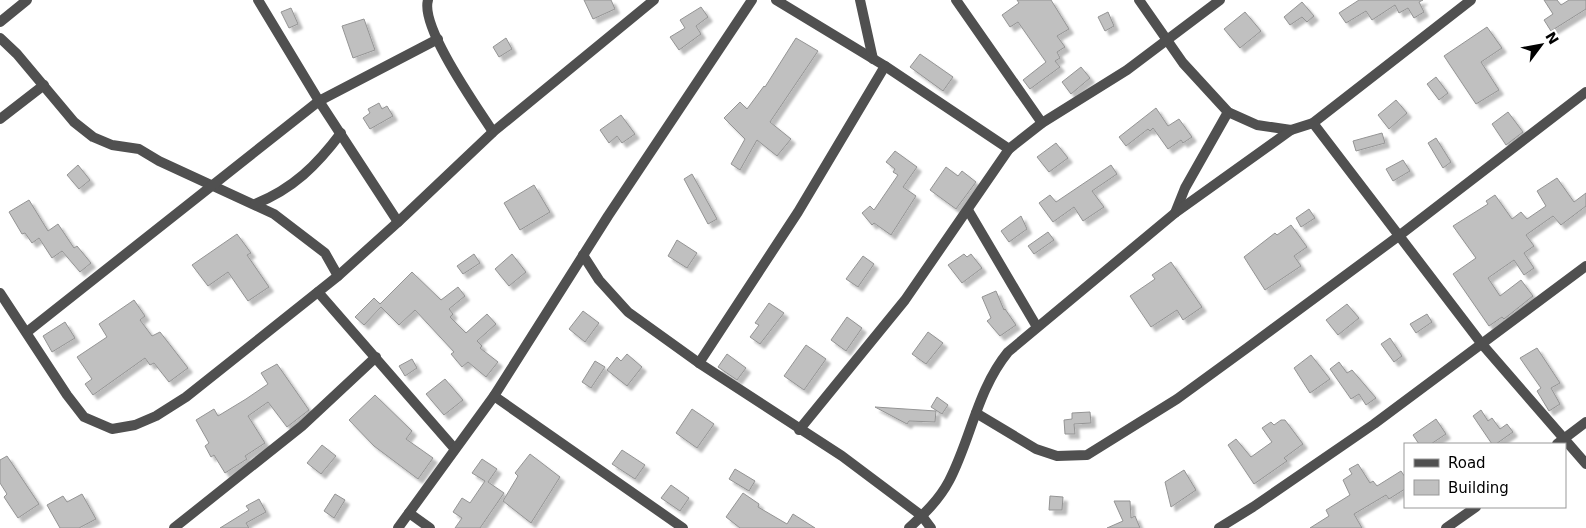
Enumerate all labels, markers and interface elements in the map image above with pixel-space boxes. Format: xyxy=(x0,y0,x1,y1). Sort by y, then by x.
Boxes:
north arrow xyxy=(1516,20,1566,70)
text: N xyxy=(1542,29,1562,47)
legend xyxy=(1404,443,1566,508)
text: Road xyxy=(1448,454,1486,472)
text: Building xyxy=(1448,479,1509,497)

